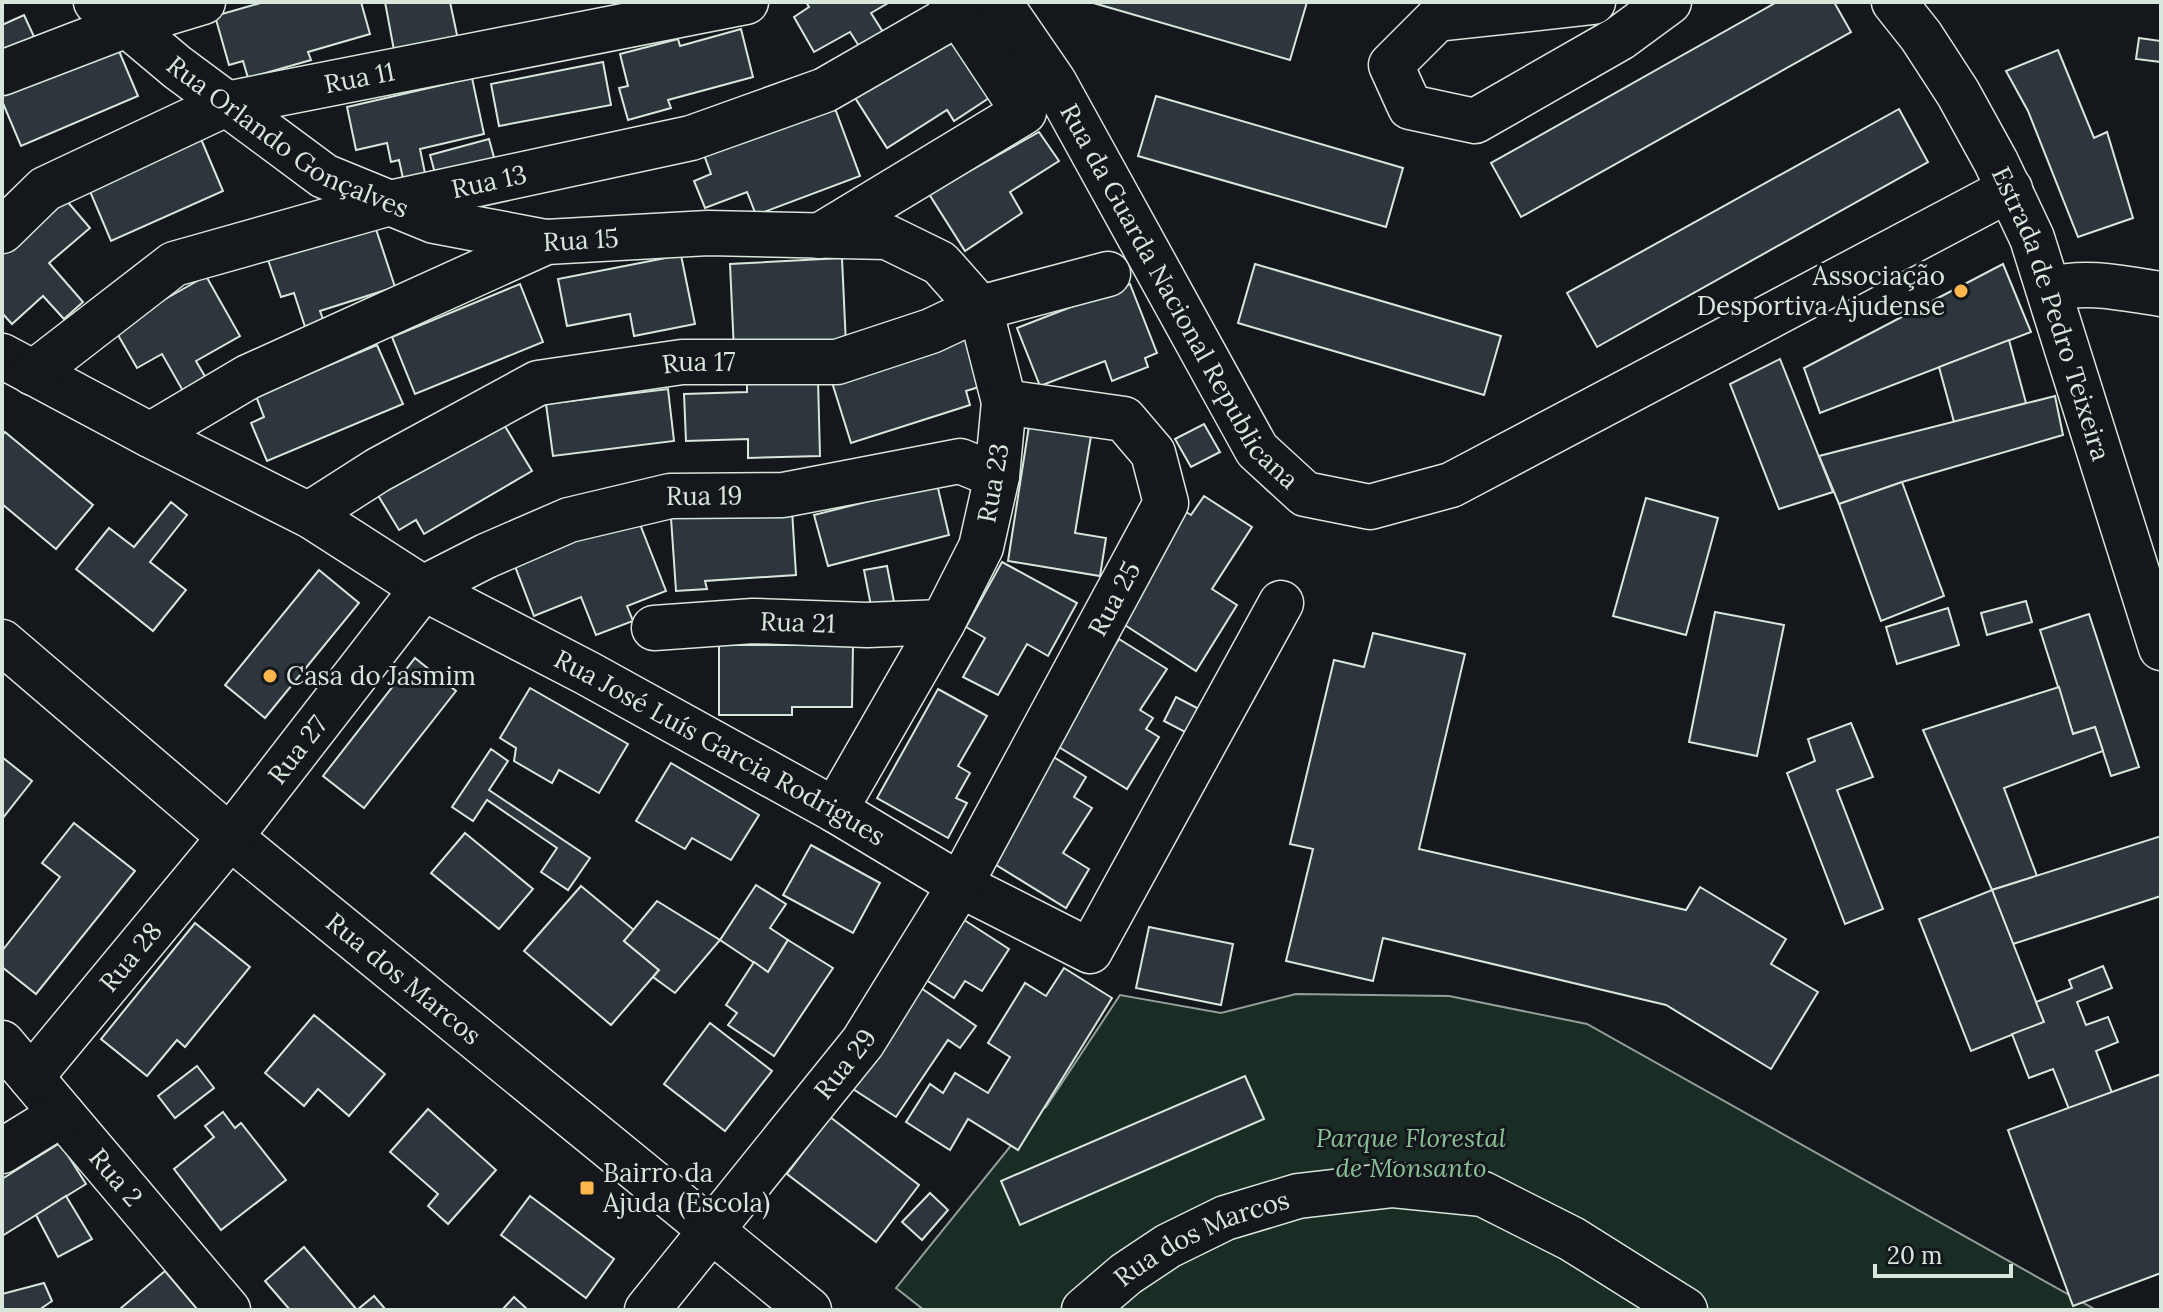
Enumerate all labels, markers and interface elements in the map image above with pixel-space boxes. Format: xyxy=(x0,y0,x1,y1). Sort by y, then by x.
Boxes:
street label: Rua Orlando Gonçalves xyxy=(160,48,414,225)
street label: Rua 11 xyxy=(321,54,397,100)
street label: Rua da Guarda Nacional Republicana xyxy=(1053,98,1306,496)
street label: Rua 13 xyxy=(448,157,530,205)
street label: Estrada de Pedro Teixeira xyxy=(1985,161,2118,465)
street label: Rua 15 xyxy=(542,221,620,258)
place label: Associação Desportiva Ajudense xyxy=(1697,259,1945,322)
marker: Associação Desportiva Ajudense xyxy=(1952,282,1970,300)
street label: Rua 17 xyxy=(660,345,736,381)
street label: Rua 23 xyxy=(969,441,1016,525)
street label: Rua 19 xyxy=(666,478,743,512)
street label: Rua 25 xyxy=(1080,555,1148,642)
street label: Rua 21 xyxy=(759,604,836,640)
street label: Rua José Luís Garcia Rodrigues xyxy=(549,642,892,852)
place label: Casa do Jasmim xyxy=(286,659,476,692)
marker: Casa do Jasmim xyxy=(261,667,279,685)
street label: Rua 27 xyxy=(260,709,334,791)
street label: Rua dos Marcos xyxy=(319,905,488,1052)
street label: Rua 28 xyxy=(92,915,169,998)
street label: Rua 29 xyxy=(807,1023,883,1106)
park label: Parque Florestal de Monsanto xyxy=(1316,1121,1507,1184)
street label: Rua 2 xyxy=(82,1141,150,1213)
place label: Bairro da Ajuda (Escola) xyxy=(602,1156,770,1220)
marker: Bairro da Ajuda (Escola) xyxy=(578,1179,596,1197)
street label: Rua dos Marcos xyxy=(1107,1183,1293,1293)
scale bar xyxy=(1875,1228,2011,1278)
text: 20 m xyxy=(1887,1240,1943,1271)

